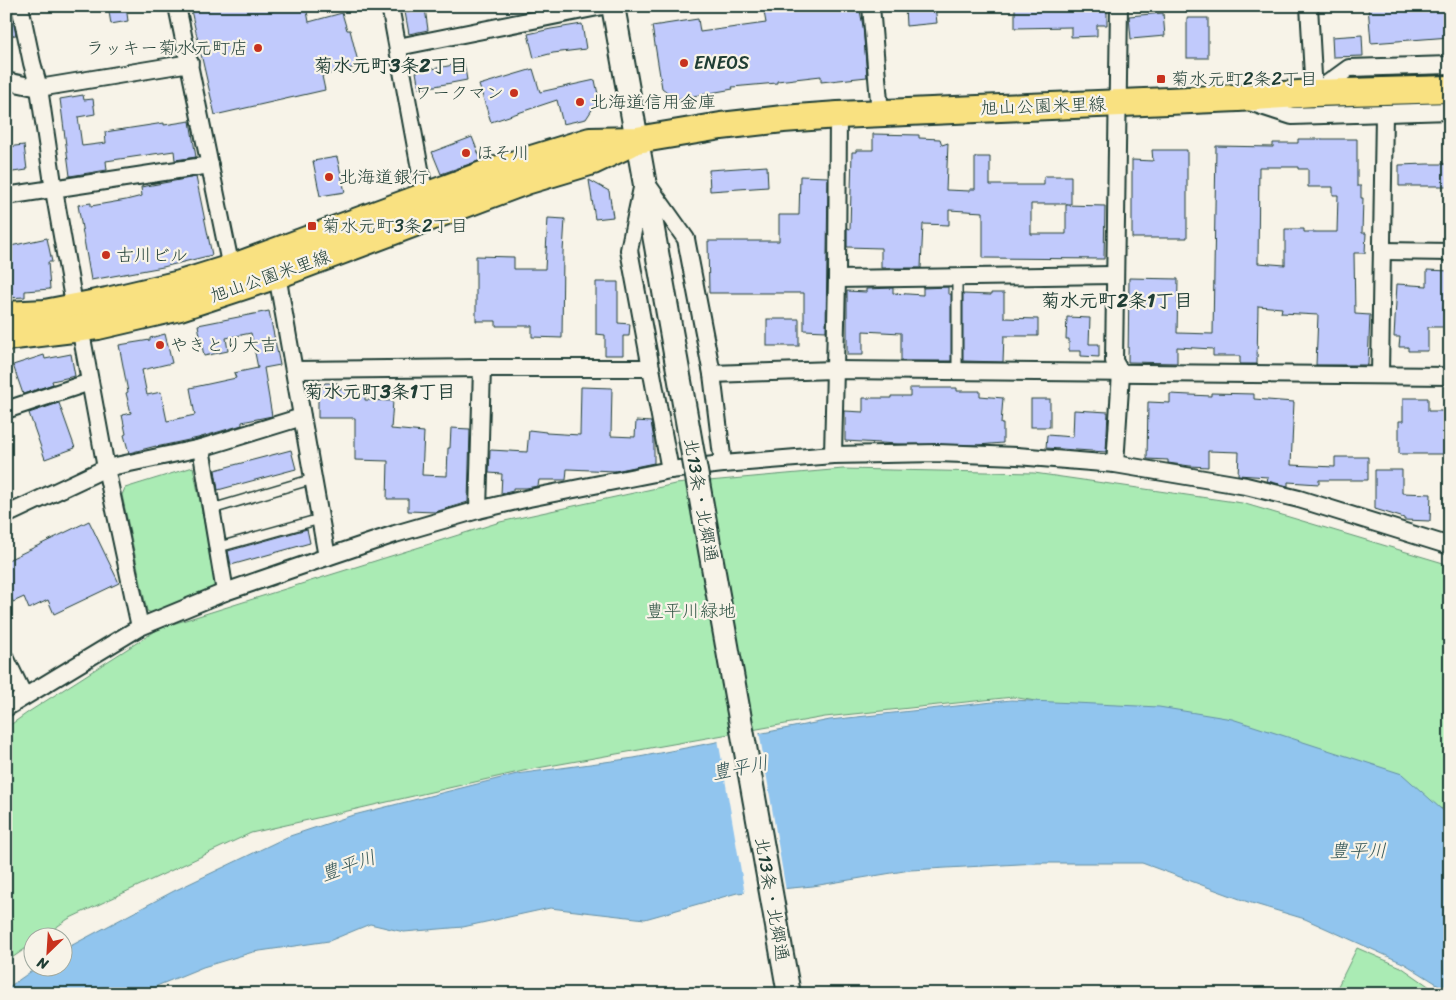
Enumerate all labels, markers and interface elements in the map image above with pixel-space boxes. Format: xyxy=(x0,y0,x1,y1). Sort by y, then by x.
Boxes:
place label: ラッキー菊水元町店 xyxy=(86,32,248,64)
marker: ラッキー菊水元町店 xyxy=(252,42,264,54)
place label: ENEOS xyxy=(694,47,749,79)
district label: 菊水元町3条2丁目 xyxy=(314,49,468,82)
marker: ENEOS xyxy=(678,57,690,69)
place label: 菊水元町2条2丁目 xyxy=(1171,63,1318,95)
marker: 菊水元町2条2丁目 xyxy=(1155,73,1167,85)
place label: ワークマン xyxy=(414,77,504,109)
place label: 北海道信用金庫 xyxy=(590,86,716,118)
marker: ワークマン xyxy=(508,87,520,99)
street label: 旭山公園米里線 xyxy=(979,88,1107,124)
marker: 北海道信用金庫 xyxy=(574,96,586,108)
place label: ほそ川 xyxy=(476,137,530,169)
marker: ほそ川 xyxy=(460,147,472,159)
place label: 北海道銀行 xyxy=(339,161,429,193)
marker: 北海道銀行 xyxy=(323,171,335,183)
place label: 菊水元町3条2丁目 xyxy=(322,210,468,242)
marker: 菊水元町3条2丁目 xyxy=(306,220,318,232)
place label: 古川ビル xyxy=(116,239,188,271)
street label: 旭山公園米里線 xyxy=(205,240,335,312)
marker: 古川ビル xyxy=(100,249,112,261)
district label: 菊水元町2条1丁目 xyxy=(1041,284,1193,317)
place label: やきとり大吉 xyxy=(170,329,278,361)
marker: やきとり大吉 xyxy=(154,339,166,351)
district label: 菊水元町3条1丁目 xyxy=(304,375,456,408)
street label: 北13条・北郷通 xyxy=(674,435,728,565)
park label: 豊平川緑地 xyxy=(646,595,736,627)
water label: 豊平川 xyxy=(709,746,771,789)
street label: 北13条・北郷通 xyxy=(745,834,799,964)
water label: 豊平川 xyxy=(1329,834,1387,867)
water label: 豊平川 xyxy=(316,841,380,890)
north arrow xyxy=(22,928,72,978)
text: N xyxy=(33,950,53,977)

